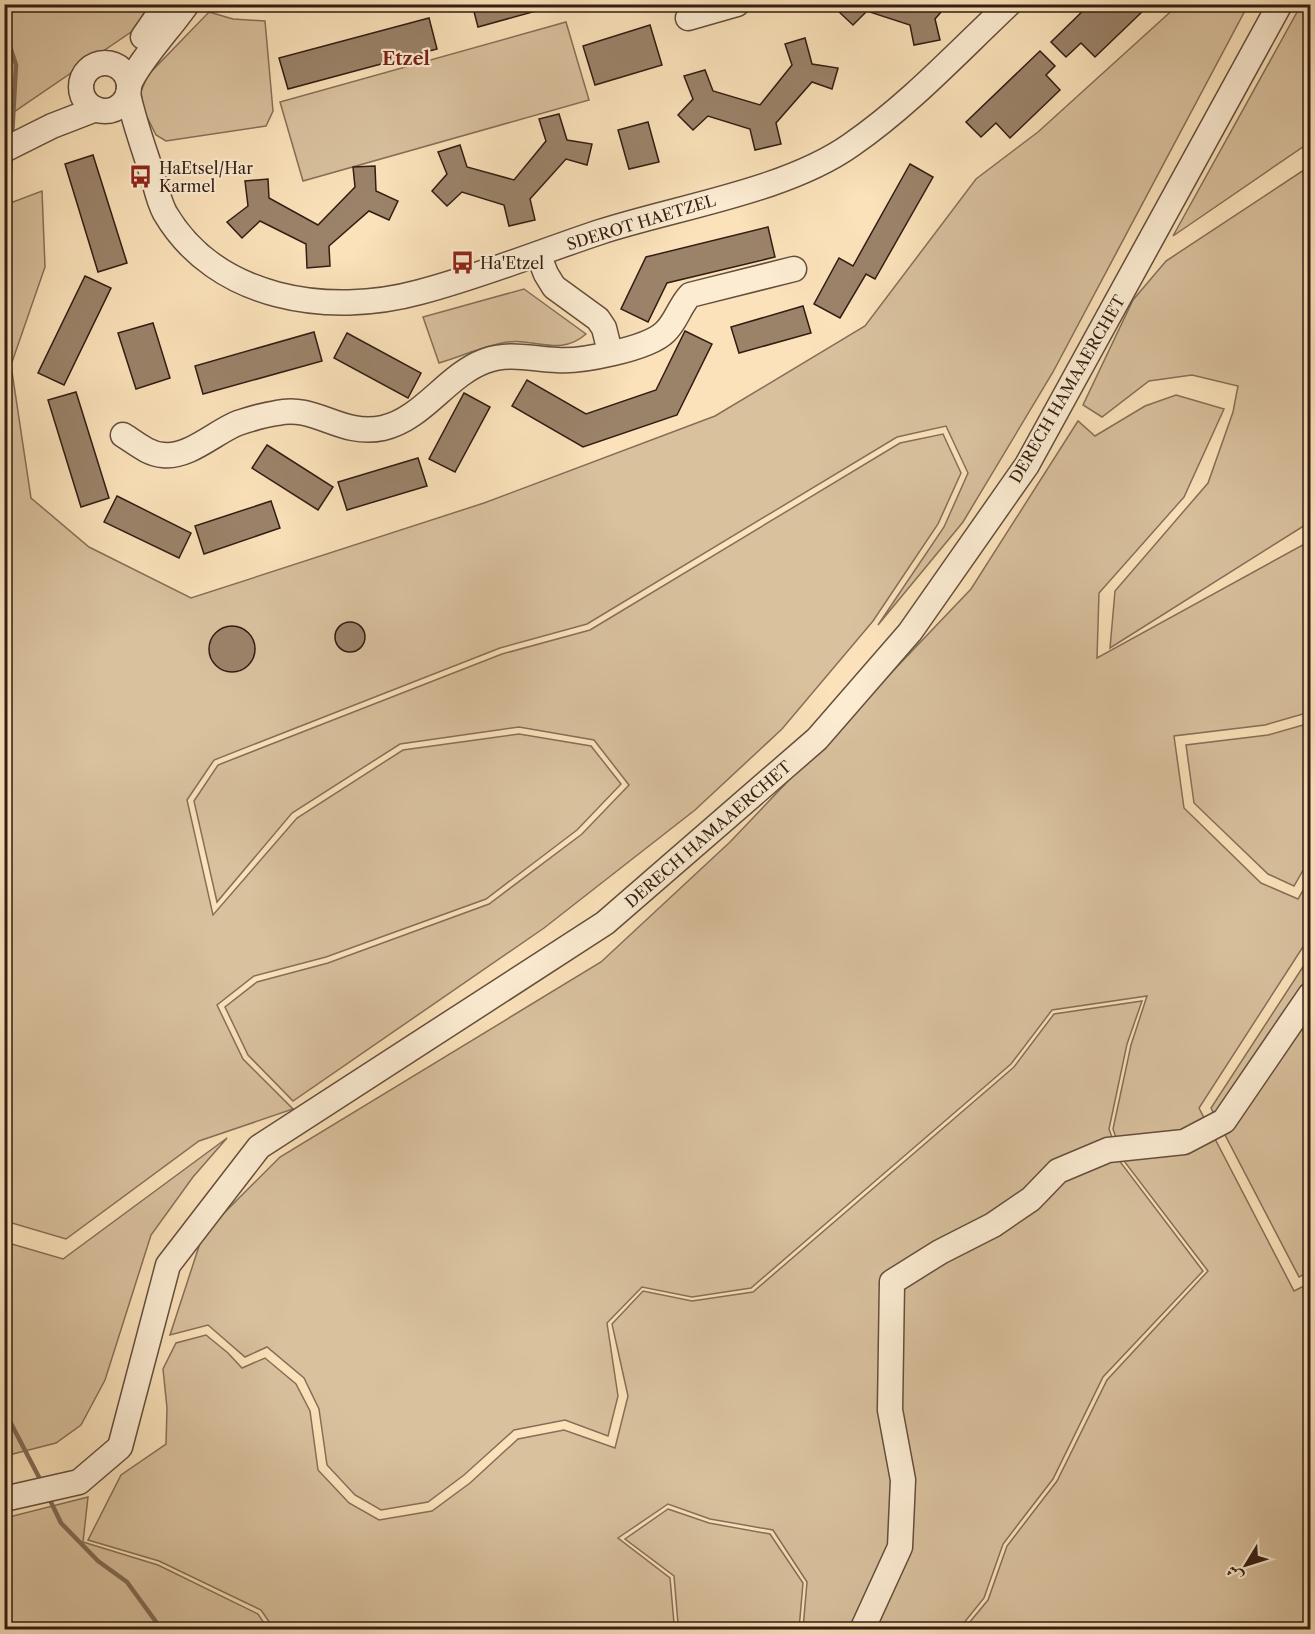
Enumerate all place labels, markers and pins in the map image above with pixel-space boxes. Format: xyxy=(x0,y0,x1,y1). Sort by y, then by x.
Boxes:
place label: HaEtsel/Har Karmel xyxy=(159,158,253,196)
bus stop icon: HaEtsel/Har Karmel xyxy=(128,164,154,190)
bus stop icon: Ha'Etzel xyxy=(449,250,475,276)
place label: Ha'Etzel xyxy=(480,253,544,273)

